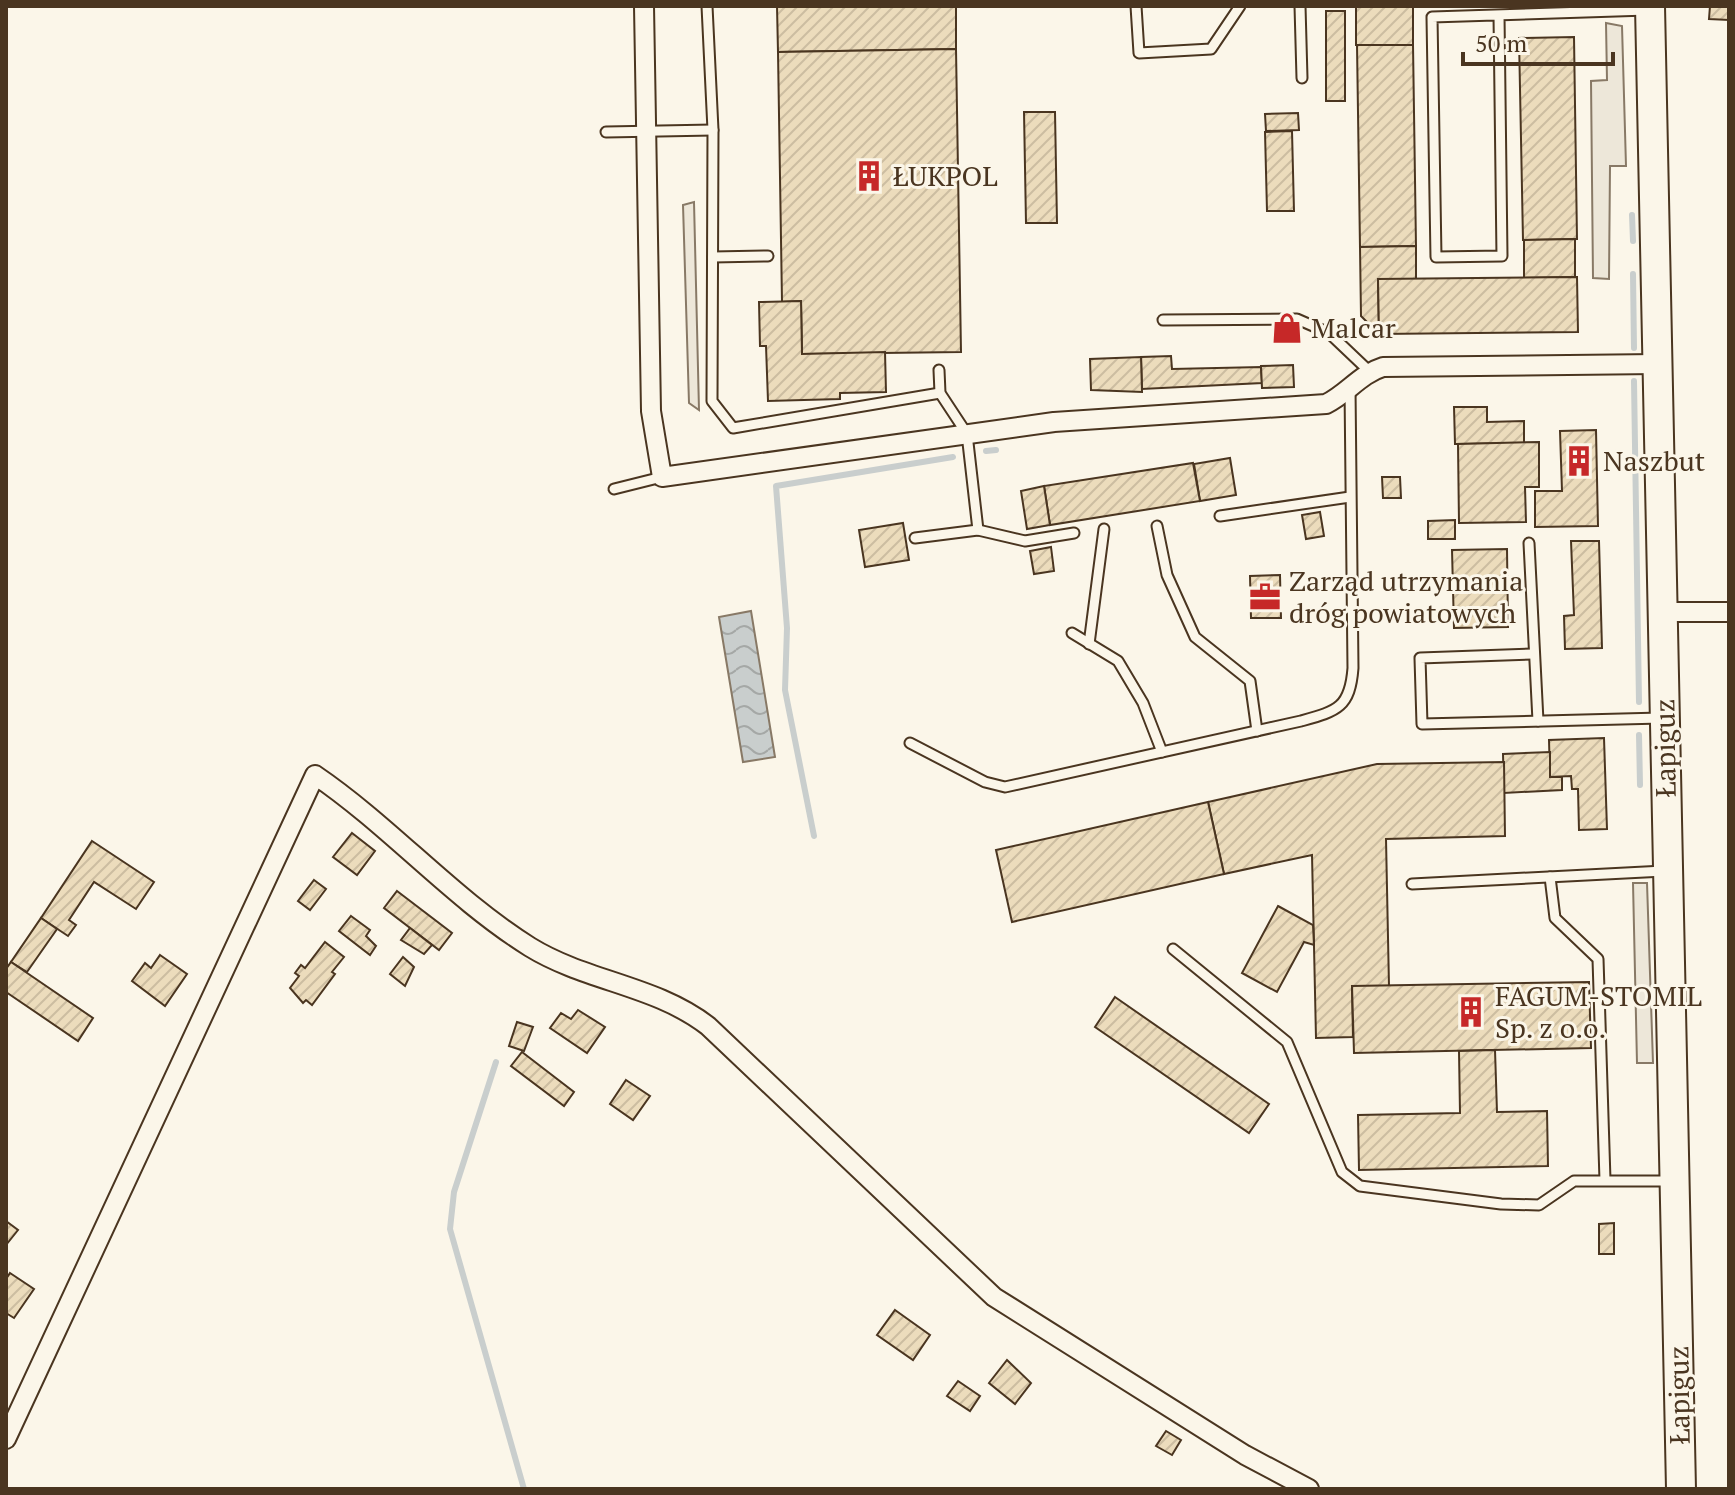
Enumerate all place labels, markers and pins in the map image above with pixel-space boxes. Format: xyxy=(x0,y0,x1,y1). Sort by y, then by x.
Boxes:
place label: ŁUKPOL xyxy=(893,157,998,194)
building icon: ŁUKPOL xyxy=(852,159,886,193)
place label: Malcar xyxy=(1311,309,1396,346)
shop icon: Malcar xyxy=(1270,311,1304,345)
place label: Naszbut xyxy=(1603,442,1706,479)
building icon: Naszbut xyxy=(1562,444,1596,478)
place label: Zarząd utrzymania dróg powiatowych xyxy=(1289,562,1523,631)
office icon: Zarząd utrzymania dróg powiatowych xyxy=(1248,580,1282,614)
place label: FAGUM-STOMIL Sp. z o.o. xyxy=(1495,977,1702,1046)
building icon: FAGUM-STOMIL Sp. z o.o. xyxy=(1454,995,1488,1029)

